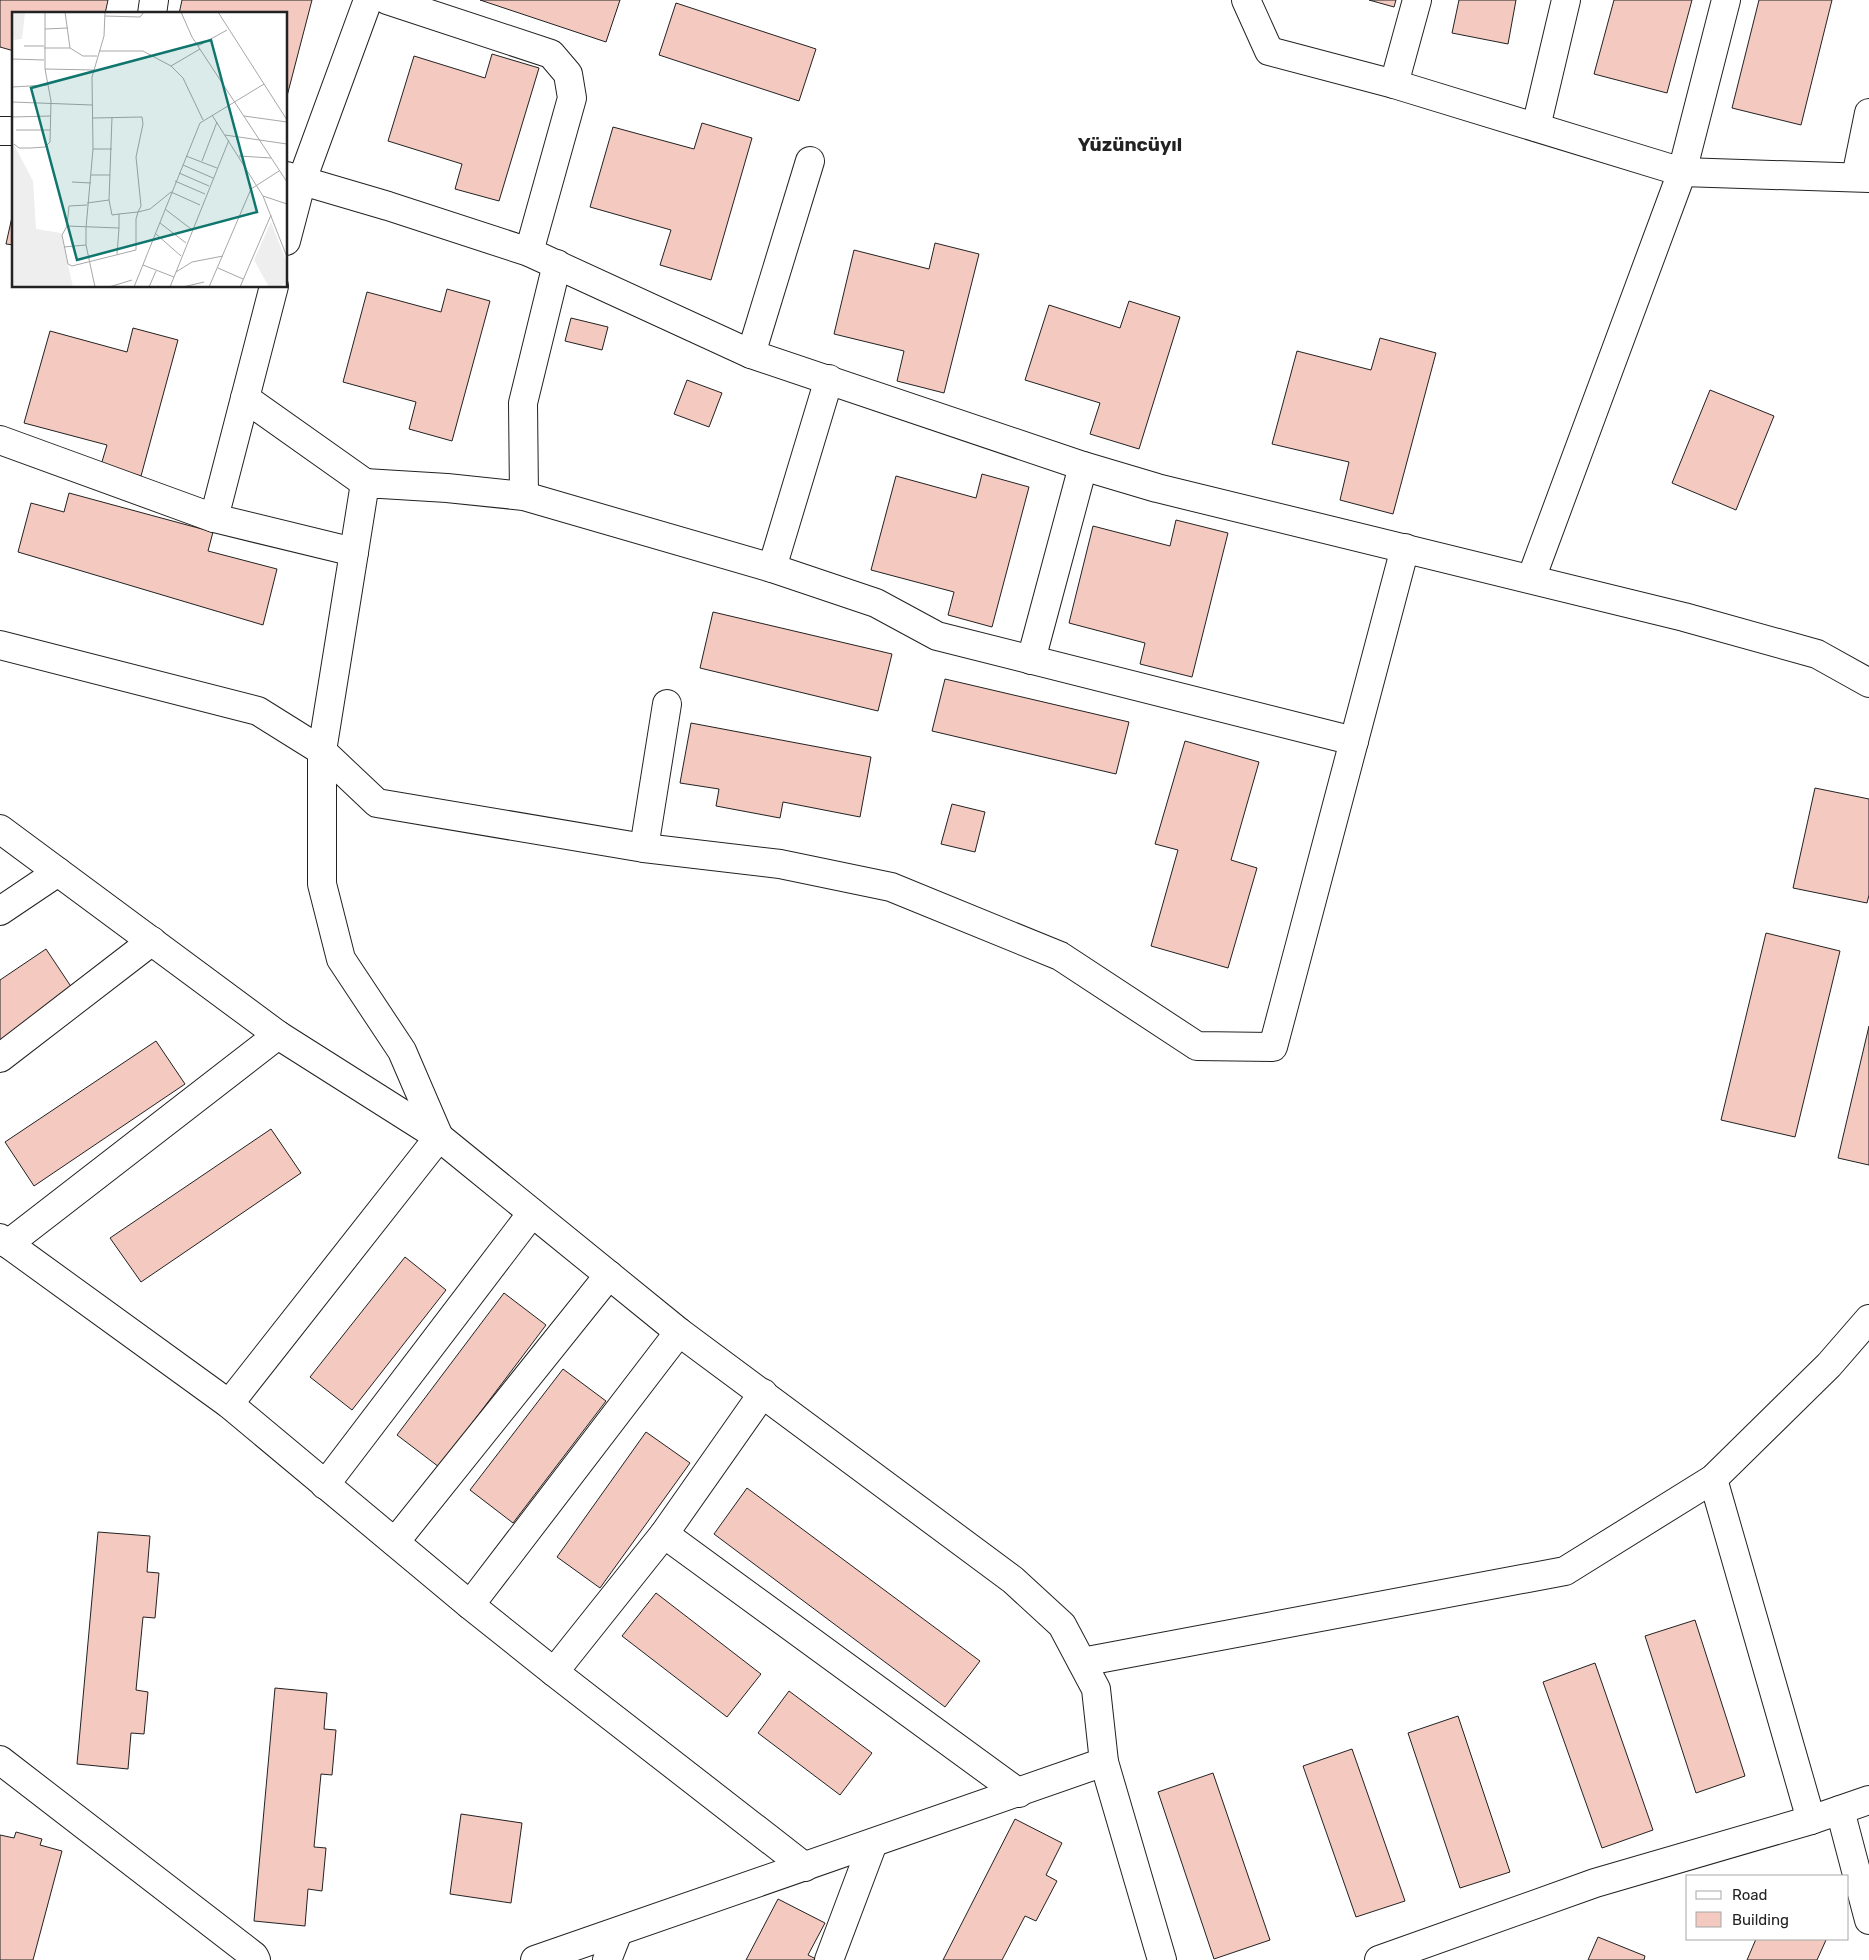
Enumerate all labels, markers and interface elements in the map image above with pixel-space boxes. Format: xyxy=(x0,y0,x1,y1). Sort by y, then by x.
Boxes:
inset map xyxy=(12,12,288,288)
district label: Yüzüncüyıl xyxy=(1078,133,1182,156)
legend xyxy=(1686,1875,1849,1940)
text: Road xyxy=(1732,1886,1768,1904)
text: Building xyxy=(1732,1911,1789,1929)

